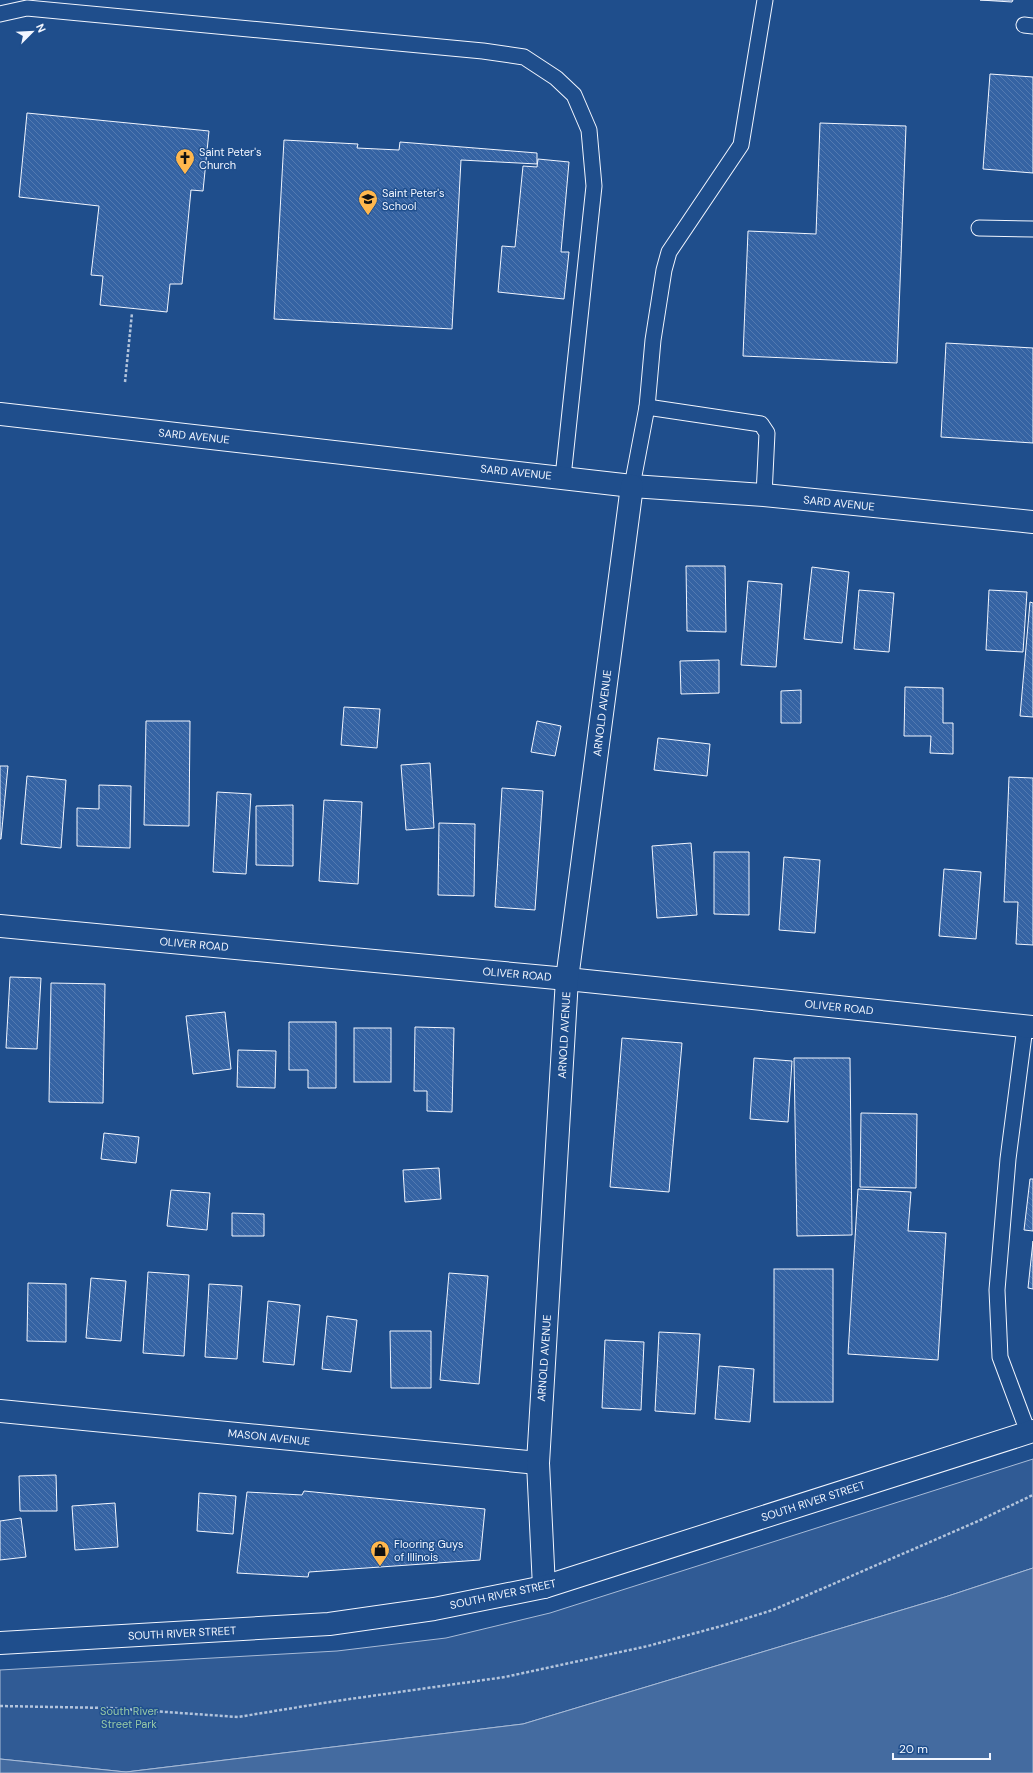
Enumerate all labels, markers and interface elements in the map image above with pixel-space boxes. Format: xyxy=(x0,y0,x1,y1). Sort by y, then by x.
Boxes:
north arrow xyxy=(12,12,52,52)
text: N xyxy=(33,21,49,34)
place label: Saint Peter's Church xyxy=(199,145,261,172)
church icon: Saint Peter's Church xyxy=(174,147,196,175)
place label: Saint Peter's School xyxy=(382,186,444,213)
school or university icon: Saint Peter's School xyxy=(357,188,379,216)
street label: SARD AVENUE xyxy=(158,425,230,447)
street label: SARD AVENUE xyxy=(480,461,552,483)
street label: SARD AVENUE xyxy=(803,492,875,514)
street label: ARNOLD AVENUE xyxy=(590,669,614,757)
street label: OLIVER ROAD xyxy=(159,934,230,954)
street label: OLIVER ROAD xyxy=(482,964,553,984)
street label: ARNOLD AVENUE xyxy=(555,991,573,1079)
street label: OLIVER ROAD xyxy=(804,996,875,1018)
street label: ARNOLD AVENUE xyxy=(534,1314,554,1402)
street label: MASON AVENUE xyxy=(227,1426,311,1448)
street label: SOUTH RIVER STREET xyxy=(759,1478,867,1524)
place label: Flooring Guys of Illinois xyxy=(394,1537,463,1564)
shop icon: Flooring Guys of Illinois xyxy=(369,1539,391,1567)
street label: SOUTH RIVER STREET xyxy=(449,1576,557,1612)
street label: SOUTH RIVER STREET xyxy=(128,1623,236,1643)
park label: South River Street Park xyxy=(100,1704,158,1731)
scale bar xyxy=(893,1735,990,1761)
text: 20 m xyxy=(899,1741,928,1757)

